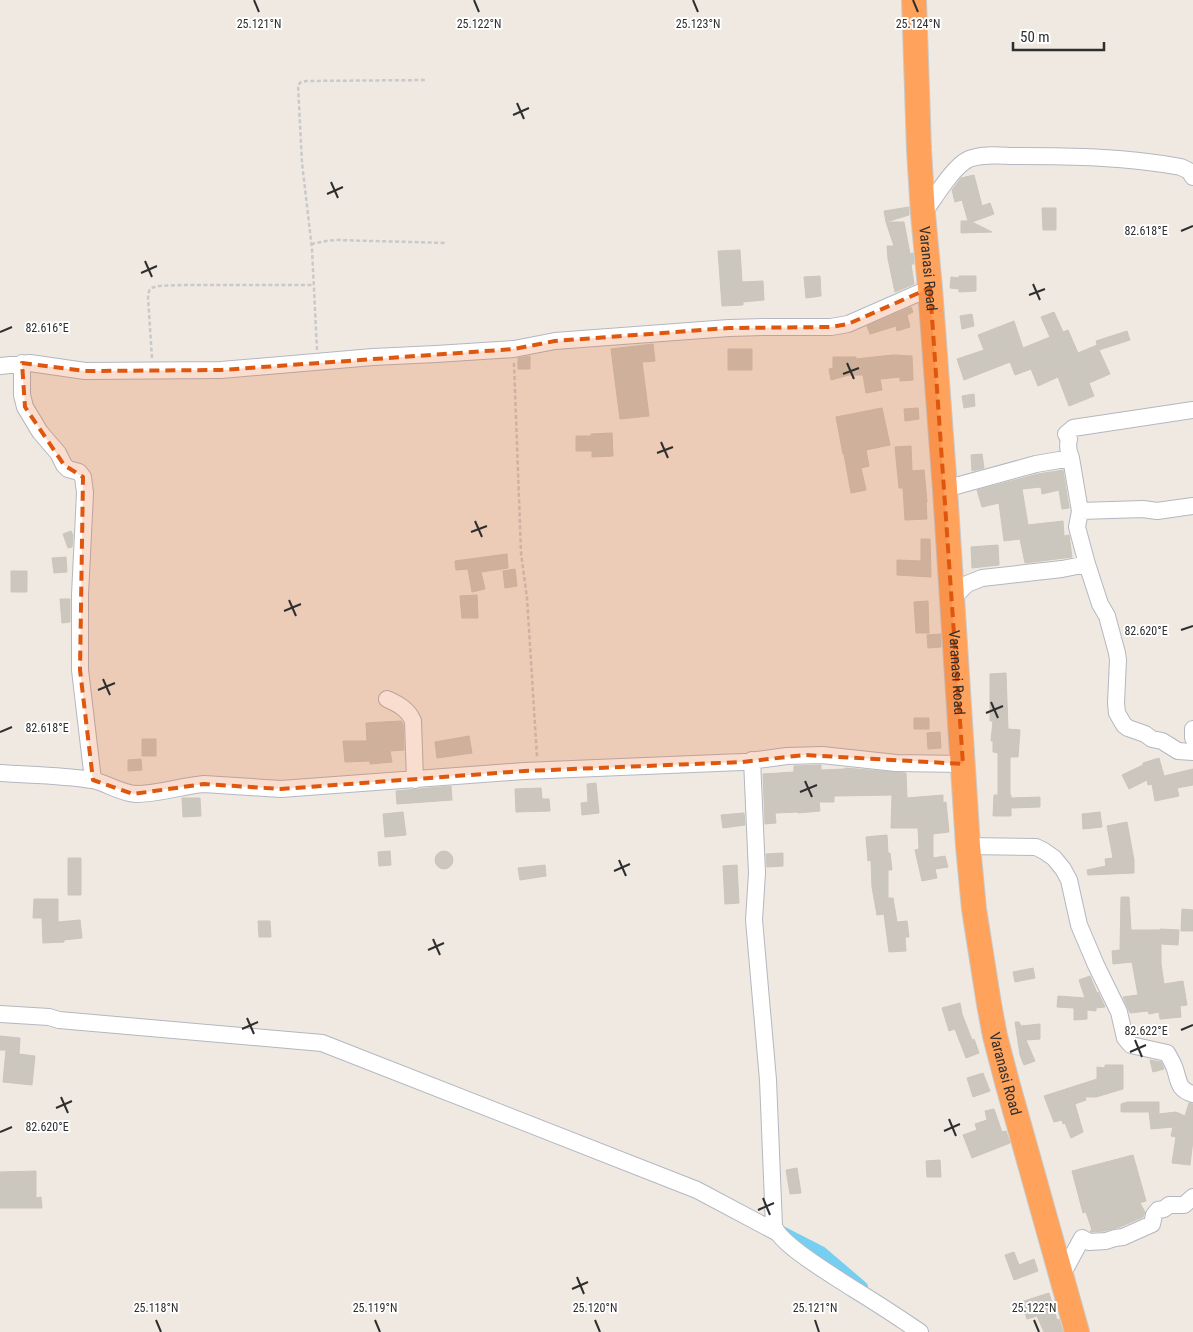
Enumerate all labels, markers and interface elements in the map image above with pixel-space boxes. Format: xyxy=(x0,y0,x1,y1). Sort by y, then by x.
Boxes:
text: 25.121°N xyxy=(237,17,281,31)
text: 25.122°N xyxy=(457,17,501,31)
text: 25.123°N xyxy=(676,17,720,31)
text: 25.124°N xyxy=(896,17,940,31)
scale bar xyxy=(1013,20,1104,52)
text: 50 m xyxy=(1020,28,1050,46)
text: 82.618°E xyxy=(1124,224,1168,238)
street label: Varanasi Road xyxy=(915,225,941,312)
text: 82.616°E xyxy=(25,321,69,335)
text: 82.620°E xyxy=(1124,624,1168,638)
street label: Varanasi Road xyxy=(945,629,969,716)
text: 82.618°E xyxy=(25,721,69,735)
text: 82.622°E xyxy=(1124,1024,1168,1038)
street label: Varanasi Road xyxy=(985,1030,1025,1117)
text: 82.620°E xyxy=(25,1120,69,1134)
text: 25.118°N xyxy=(134,1301,178,1315)
text: 25.119°N xyxy=(353,1301,397,1315)
text: 25.120°N xyxy=(573,1301,617,1315)
text: 25.121°N xyxy=(793,1301,837,1315)
text: 25.122°N xyxy=(1012,1301,1056,1315)

